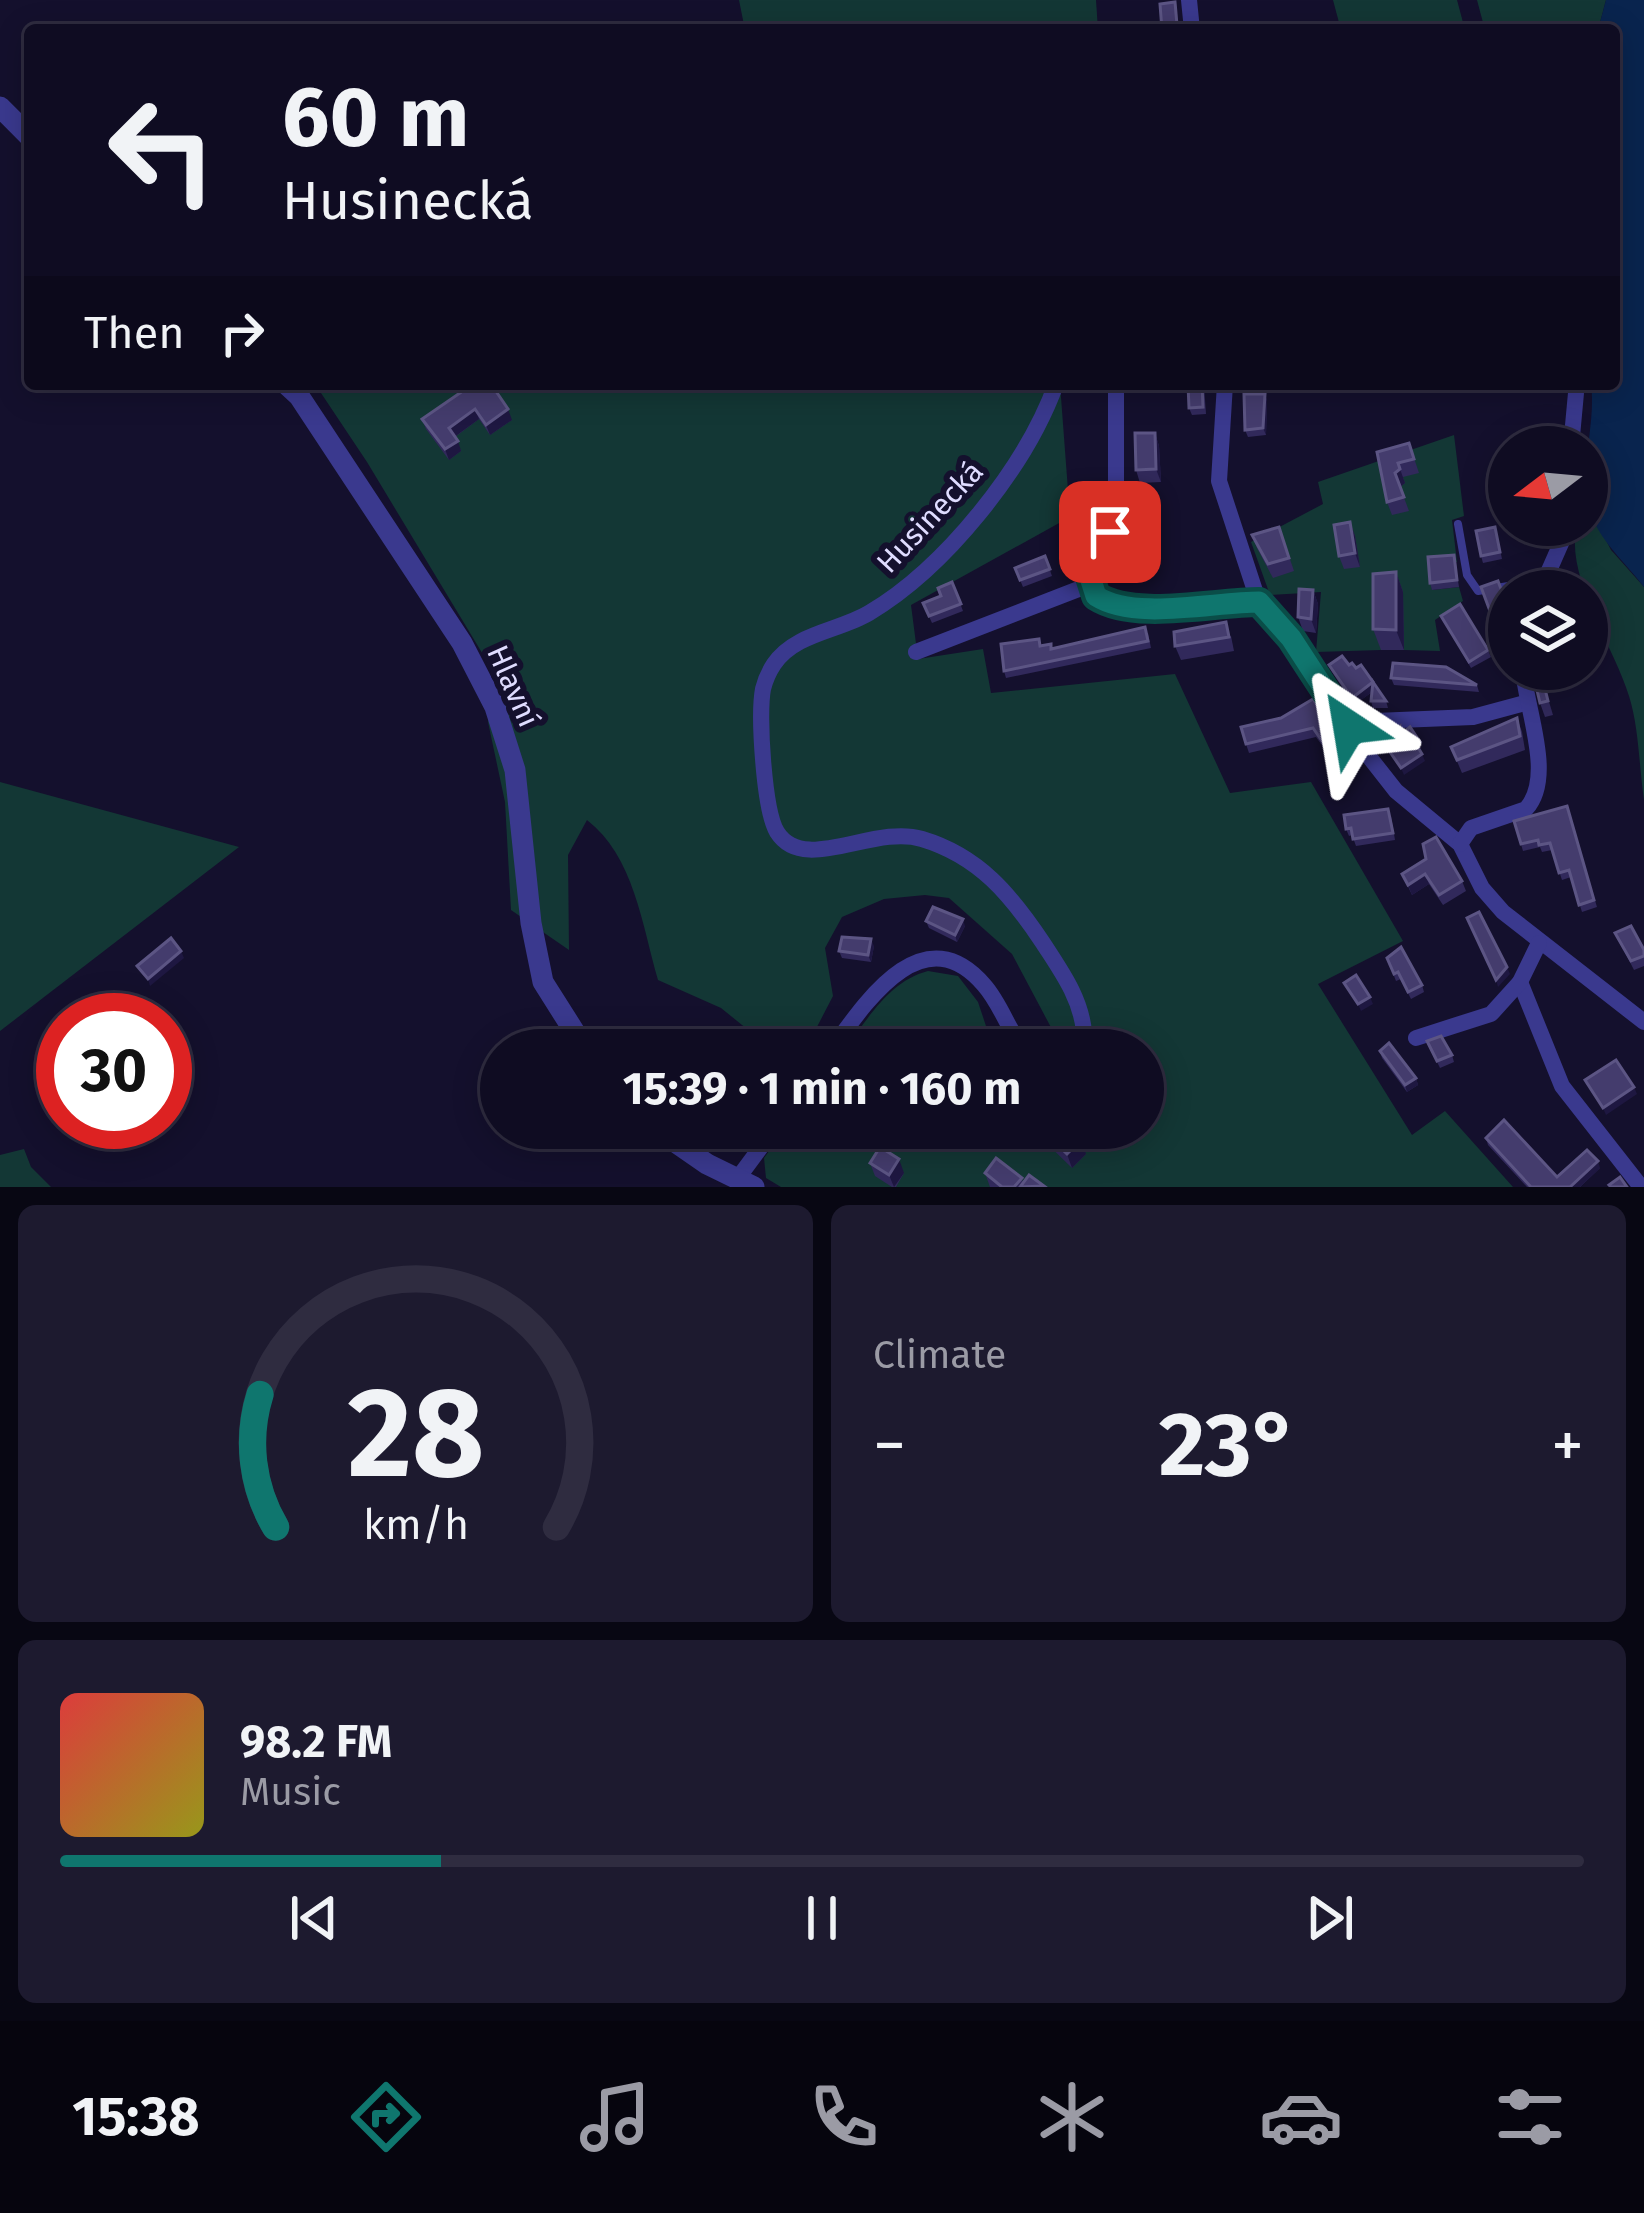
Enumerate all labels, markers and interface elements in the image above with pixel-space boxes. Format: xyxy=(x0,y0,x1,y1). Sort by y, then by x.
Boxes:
text: 60 m xyxy=(282,67,469,168)
icon: left xyxy=(84,72,240,228)
text: Husinecká xyxy=(282,169,534,233)
icon: right xyxy=(209,300,275,366)
text: Then xyxy=(84,306,185,360)
north arrow xyxy=(1488,426,1608,546)
map controls xyxy=(1488,426,1608,690)
street label: Husinecká xyxy=(869,454,991,580)
pin xyxy=(1059,481,1161,583)
icon: arrive xyxy=(1077,499,1143,565)
button: layers xyxy=(1488,570,1608,690)
street label: Hlavní xyxy=(479,640,547,732)
position arrow xyxy=(1286,664,1412,790)
speed limit sign: 30 xyxy=(36,993,192,1149)
text: 15:39 · 1 min · 160 m xyxy=(623,1062,1021,1116)
text: Climate xyxy=(873,1332,1006,1378)
text: 28 xyxy=(347,1359,484,1509)
text: 23° xyxy=(1159,1391,1298,1499)
text: − xyxy=(873,1406,906,1485)
text: + xyxy=(1551,1406,1584,1485)
text: km/h xyxy=(362,1498,469,1549)
text: 98.2 FM xyxy=(240,1715,392,1769)
text: Music xyxy=(240,1769,341,1815)
icon: previous xyxy=(281,1885,347,1951)
icon: pause xyxy=(789,1885,855,1951)
icon: next xyxy=(1297,1885,1363,1951)
icon: directions xyxy=(344,2075,428,2159)
icon: music xyxy=(573,2075,657,2159)
icon: phone xyxy=(802,2075,886,2159)
icon: climate xyxy=(1030,2075,1114,2159)
icon: car xyxy=(1259,2075,1343,2159)
icon: filters xyxy=(1488,2075,1572,2159)
text: 15:38 xyxy=(72,2085,200,2149)

